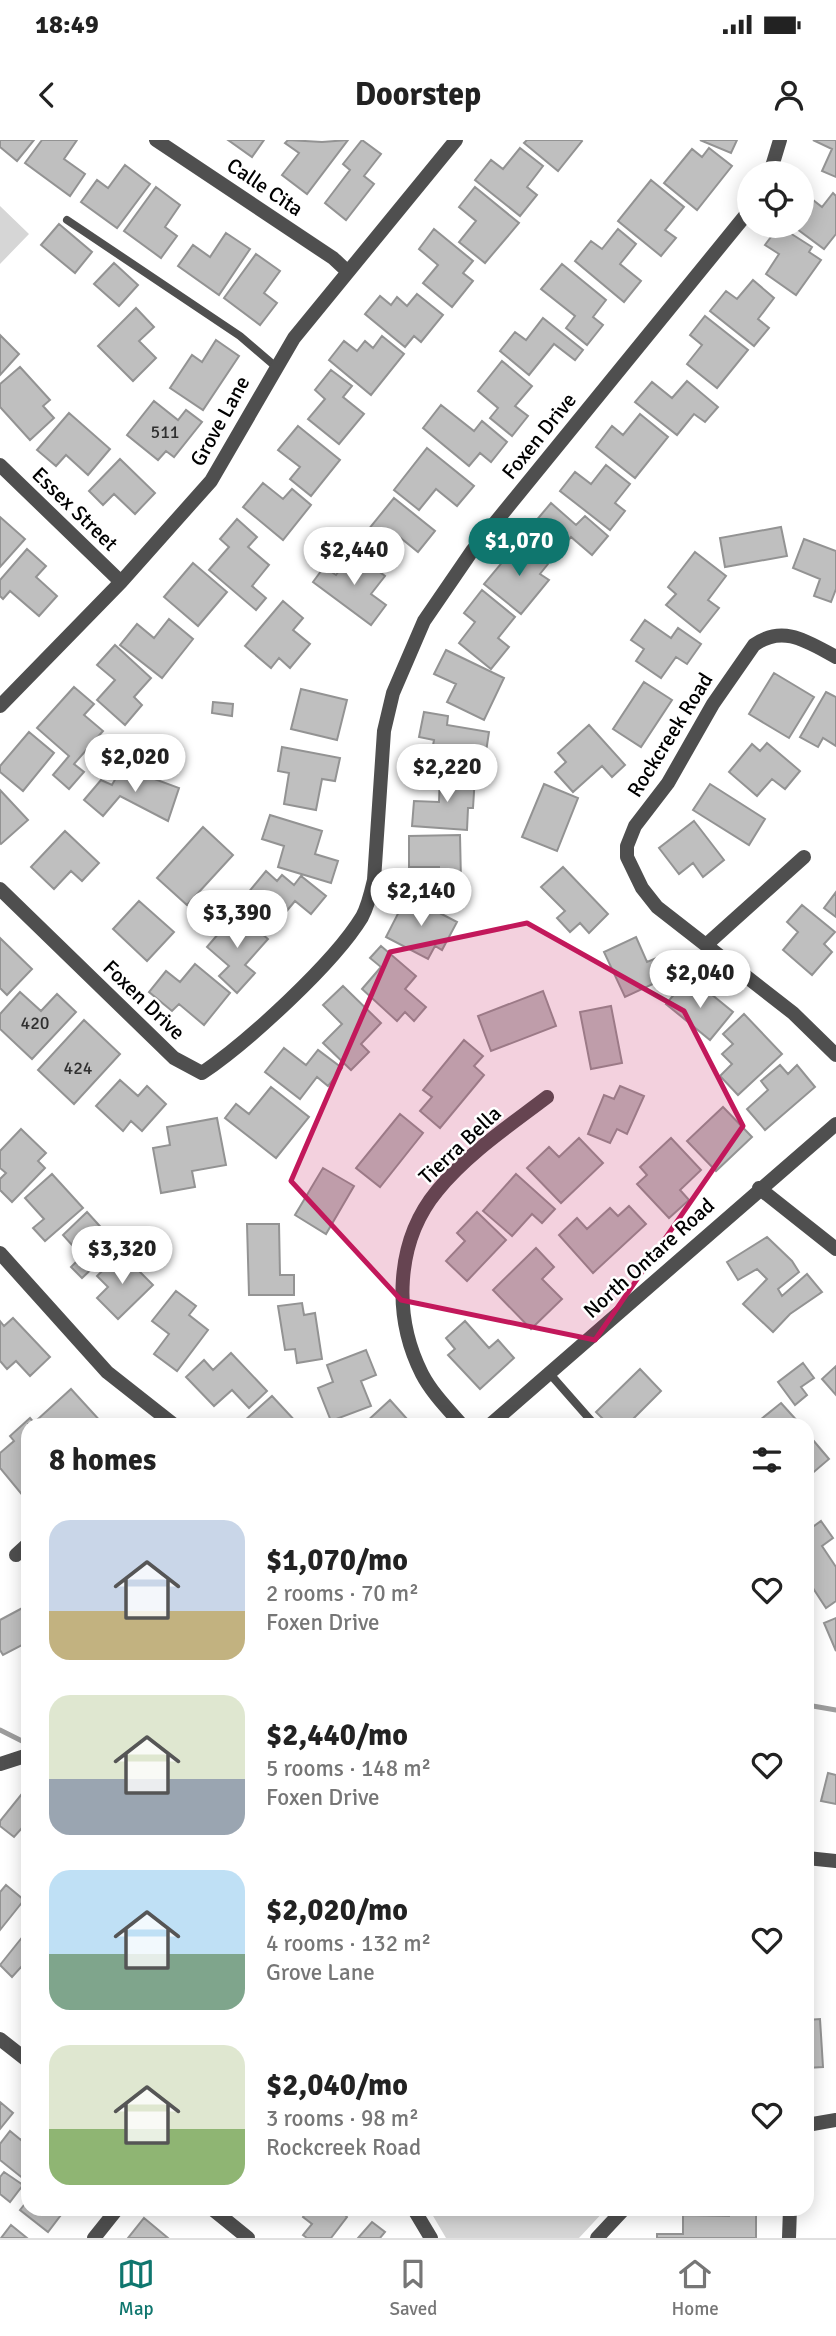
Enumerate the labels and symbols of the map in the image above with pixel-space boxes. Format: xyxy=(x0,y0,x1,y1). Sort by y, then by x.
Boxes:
street label: Calle Cita xyxy=(222,152,308,222)
street label: Grove Lane xyxy=(185,371,255,471)
street label: Foxen Drive xyxy=(496,388,582,484)
house number: 511 xyxy=(150,421,180,443)
street label: Essex Street xyxy=(26,462,124,556)
pin: $1,070 xyxy=(462,518,576,578)
pin: $2,440 xyxy=(297,528,411,587)
street label: Rockcreek Road xyxy=(621,668,719,802)
pin: $2,020 xyxy=(78,734,192,794)
pin: $2,220 xyxy=(390,744,504,804)
pin: $2,140 xyxy=(364,868,478,928)
pin: $3,390 xyxy=(180,890,294,950)
pin: $2,040 xyxy=(643,950,757,1010)
street label: Foxen Drive xyxy=(98,955,190,1045)
house number: 420 xyxy=(20,1012,50,1034)
house number: 424 xyxy=(63,1057,93,1079)
street label: Tierra Bella xyxy=(413,1100,507,1190)
street label: North Ontare Road xyxy=(578,1192,720,1324)
pin: $3,320 xyxy=(65,1226,179,1286)

